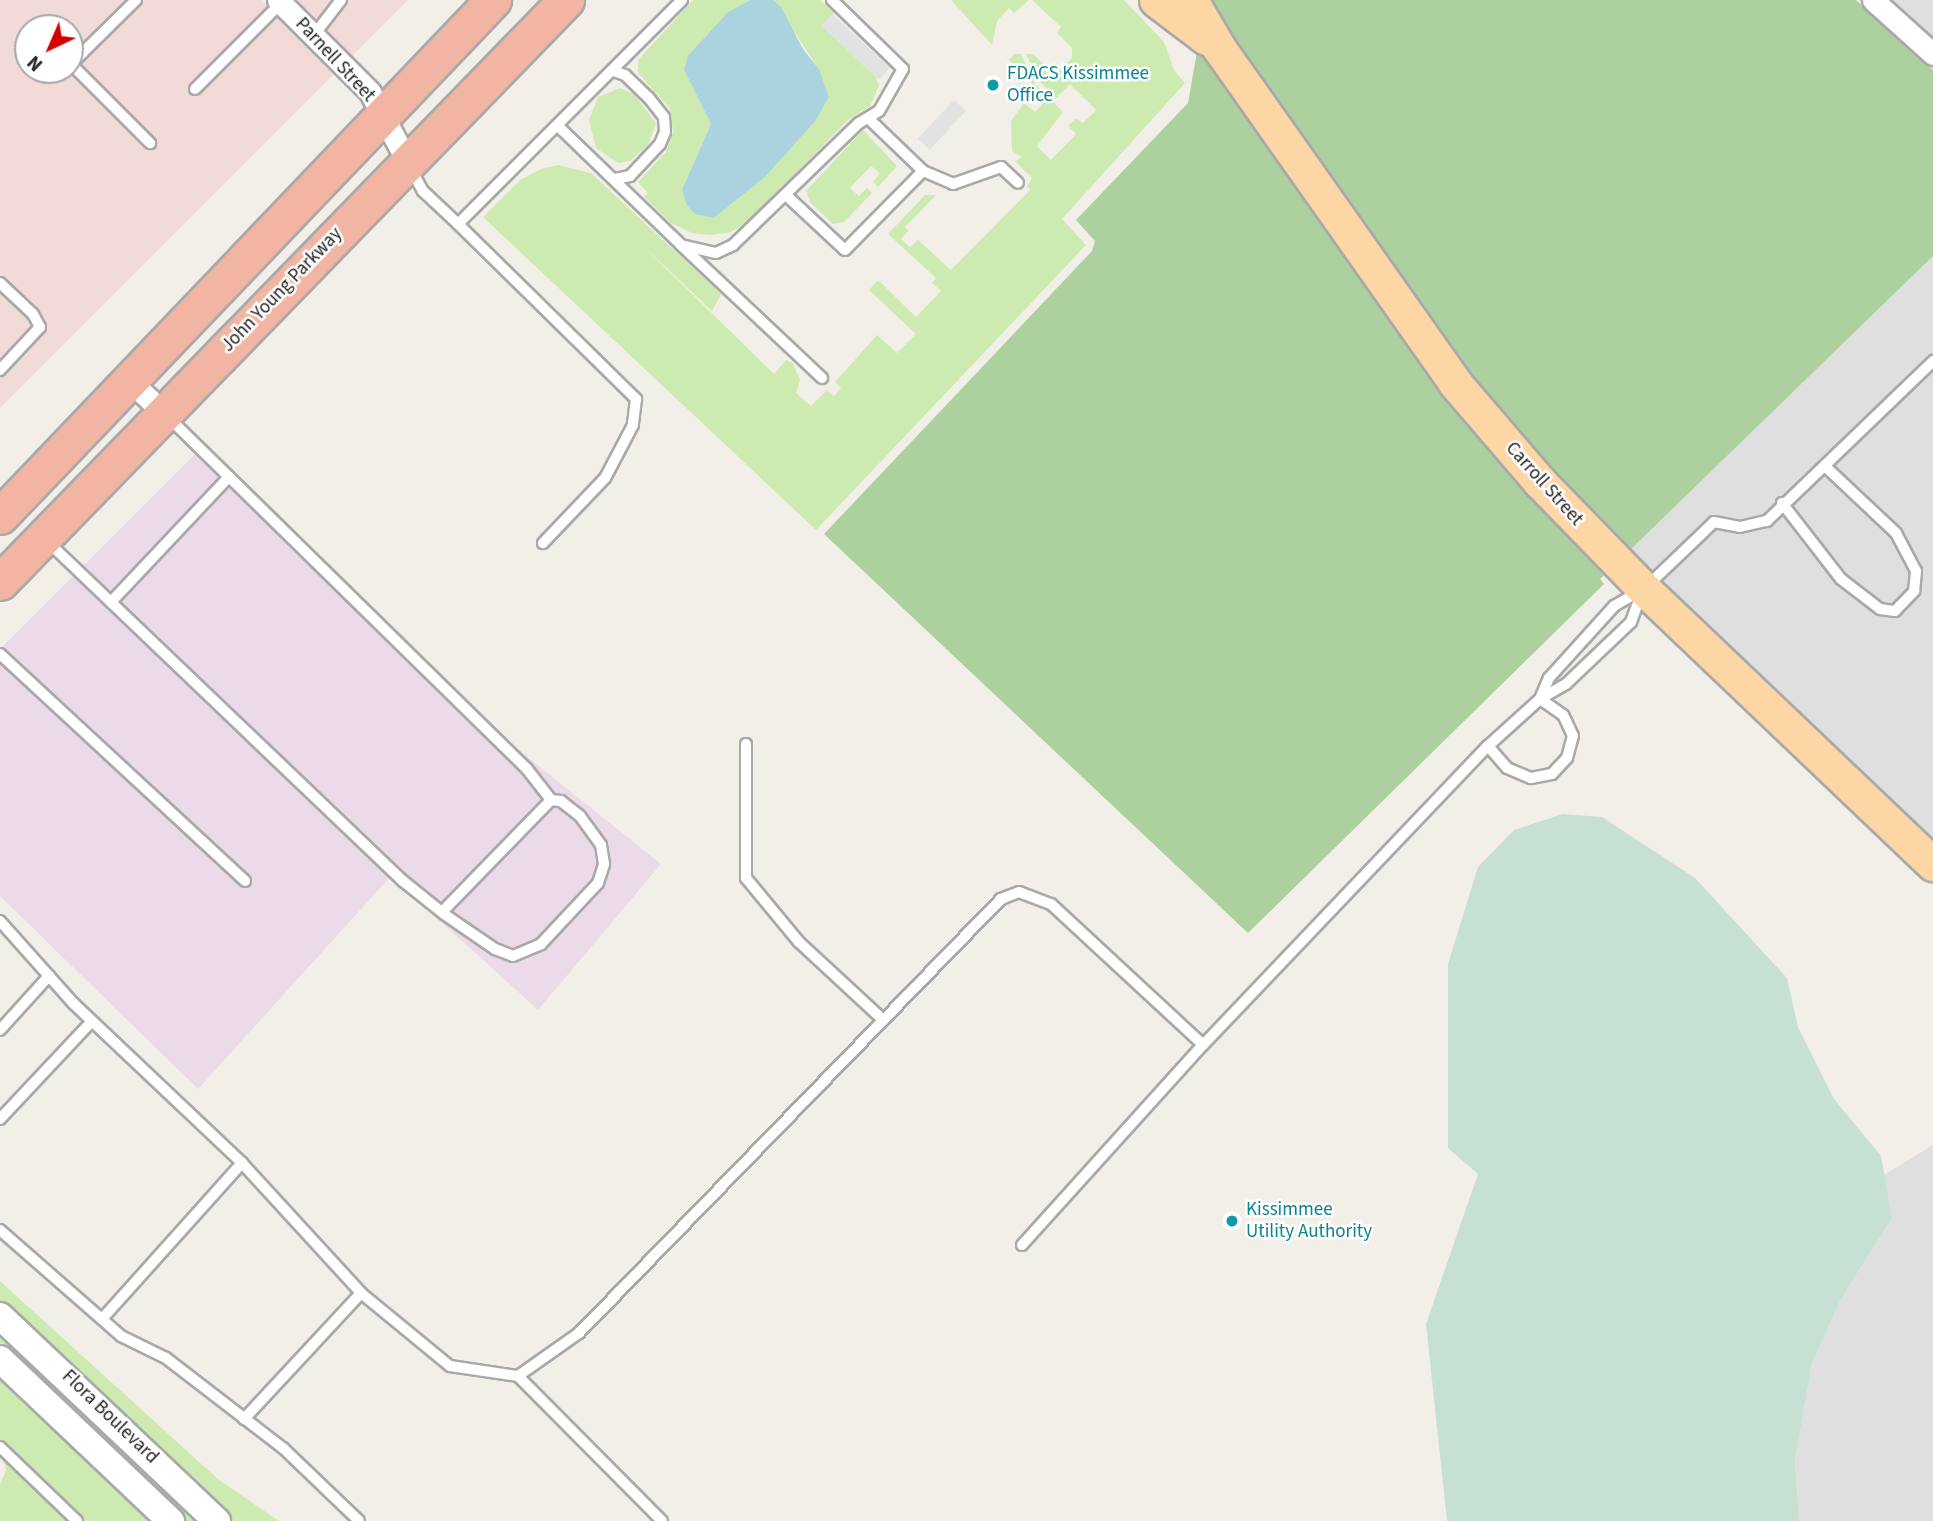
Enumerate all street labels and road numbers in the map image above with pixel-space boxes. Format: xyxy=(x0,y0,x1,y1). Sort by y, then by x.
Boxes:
street label: Parnell Street xyxy=(290,13,380,107)
street label: John Young Parkway xyxy=(217,223,347,357)
street label: Carroll Street xyxy=(1500,437,1588,531)
street label: Flora Boulevard xyxy=(57,1365,163,1469)

